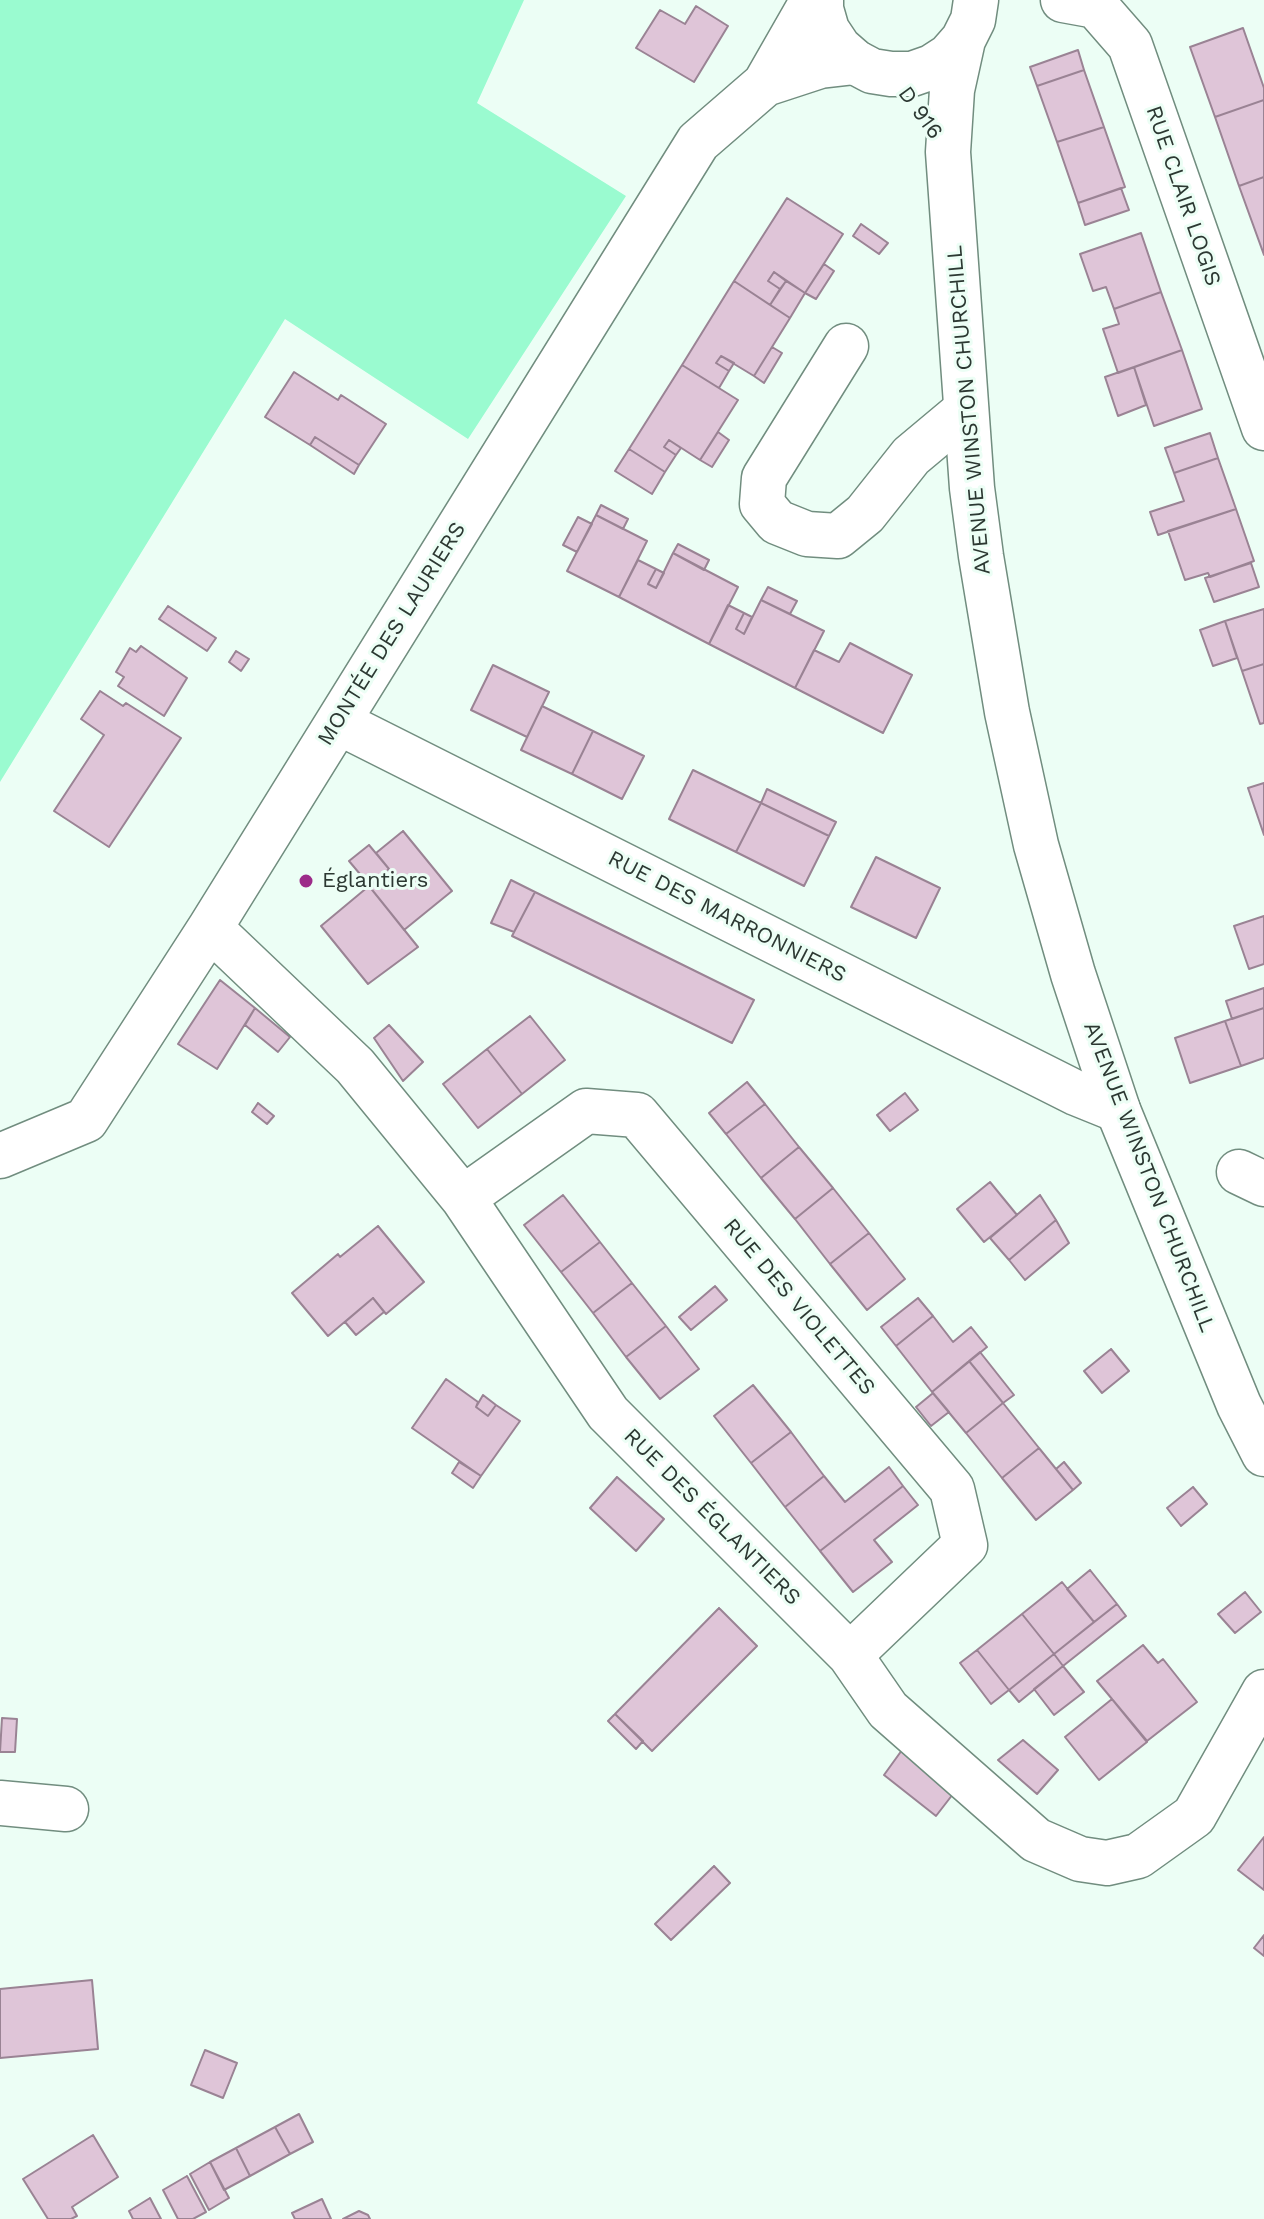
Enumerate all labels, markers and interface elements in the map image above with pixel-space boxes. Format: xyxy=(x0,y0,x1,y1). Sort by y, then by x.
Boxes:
street label: D 916 xyxy=(892,81,948,145)
street label: RUE CLAIR LOGIS xyxy=(1140,102,1226,290)
street label: AVENUE WINSTON CHURCHILL xyxy=(941,244,997,576)
street label: MONTÉE DES LAURIERS xyxy=(312,517,472,751)
street label: RUE DES MARRONNIERS xyxy=(604,845,850,989)
place label: Églantiers xyxy=(322,868,428,894)
marker: Églantiers xyxy=(297,872,315,890)
street label: AVENUE WINSTON CHURCHILL xyxy=(1077,1018,1221,1336)
street label: RUE DES VIOLETTES xyxy=(717,1213,881,1401)
street label: RUE DES ÉGLANTIERS xyxy=(618,1423,806,1611)

